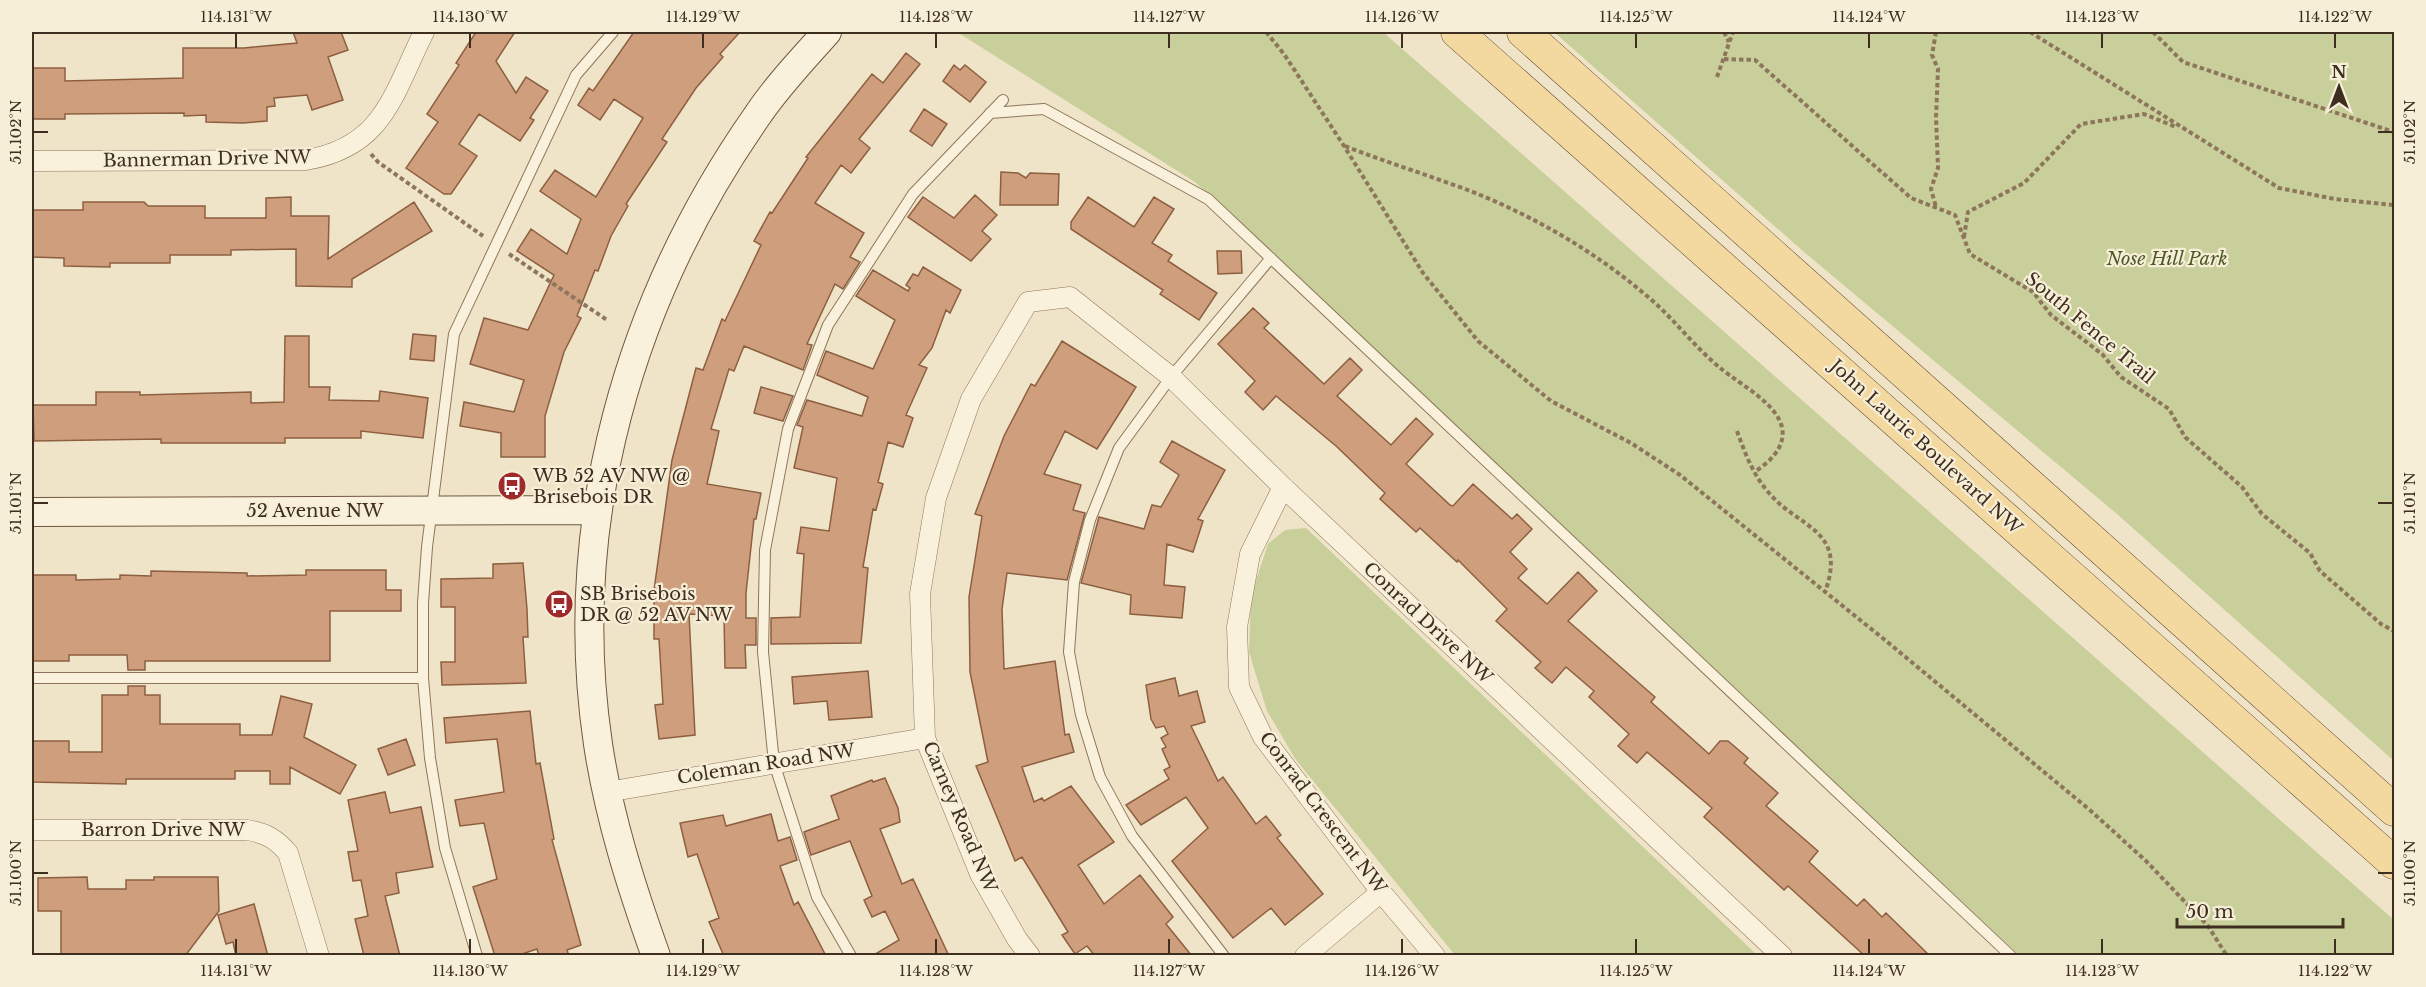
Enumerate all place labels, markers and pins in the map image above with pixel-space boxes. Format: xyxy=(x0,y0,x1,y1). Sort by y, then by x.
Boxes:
place label: WB 52 AV NW @ Brisebois DR xyxy=(532,465,690,508)
bus stop icon: WB 52 AV NW @ Brisebois DR xyxy=(496,470,528,502)
place label: SB Brisebois DR @ 52 AV NW xyxy=(580,583,733,626)
bus stop icon: SB Brisebois DR @ 52 AV NW xyxy=(543,588,575,620)

